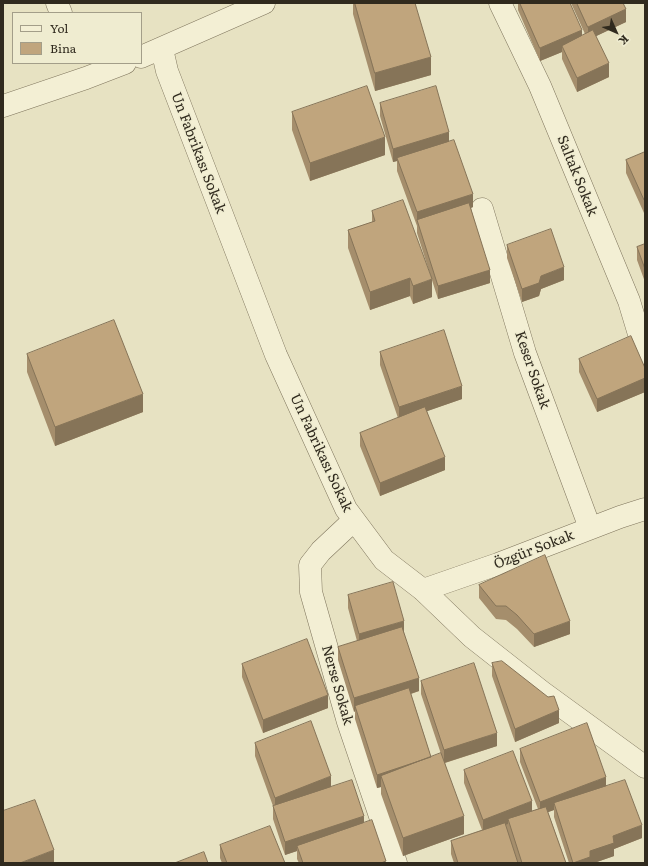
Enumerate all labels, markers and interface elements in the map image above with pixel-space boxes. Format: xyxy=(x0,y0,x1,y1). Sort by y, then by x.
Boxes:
legend xyxy=(12,12,142,64)
north arrow xyxy=(596,12,636,52)
text: Yol xyxy=(50,19,68,37)
text: K xyxy=(616,32,633,49)
text: Bina xyxy=(50,39,76,57)
street label: Un Fabrikası Sokak xyxy=(167,90,229,216)
street label: Saltak Sokak xyxy=(553,133,601,219)
street label: Keser Sokak xyxy=(511,329,553,411)
street label: Un Fabrikası Sokak xyxy=(286,391,356,515)
street label: Özgür Sokak xyxy=(492,527,576,573)
street label: Nerse Sokak xyxy=(318,643,356,727)

